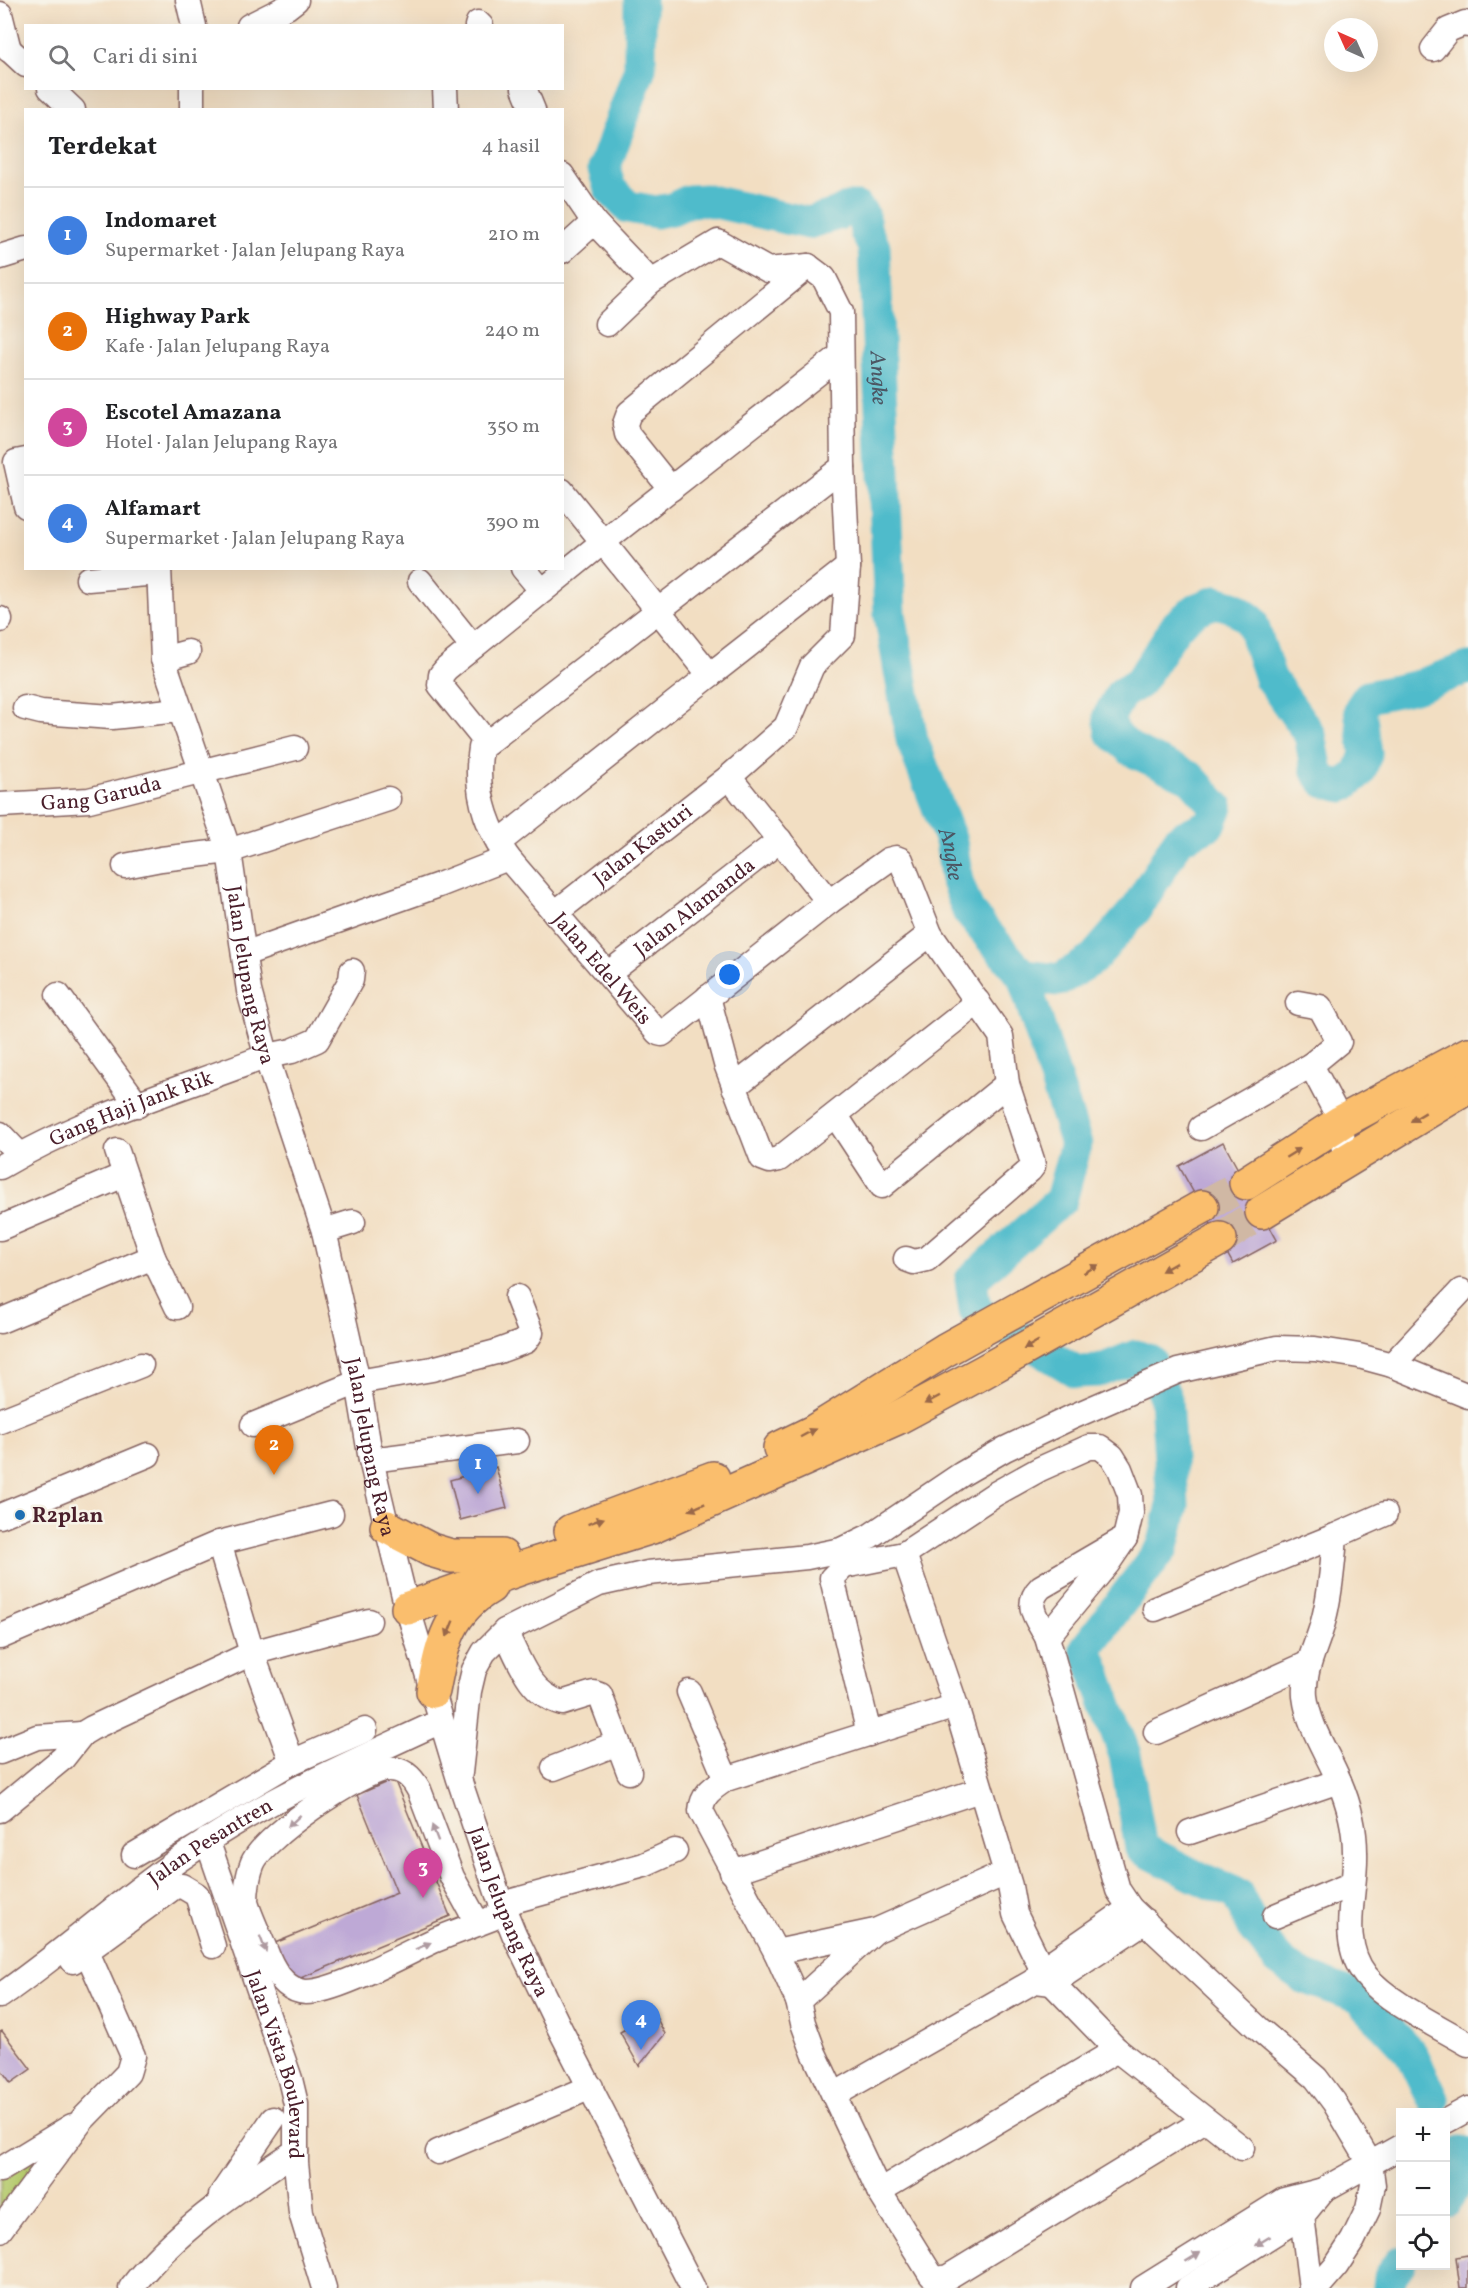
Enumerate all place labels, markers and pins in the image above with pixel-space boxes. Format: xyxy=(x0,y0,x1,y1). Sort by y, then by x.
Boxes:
pin: 2 xyxy=(254,1426,294,1475)
pin: 1 xyxy=(458,1444,498,1494)
place label: R2plan xyxy=(32,1502,103,1531)
marker: R2plan xyxy=(13,1508,27,1522)
pin: 3 xyxy=(404,1848,442,1898)
pin: 4 xyxy=(622,2000,660,2050)

